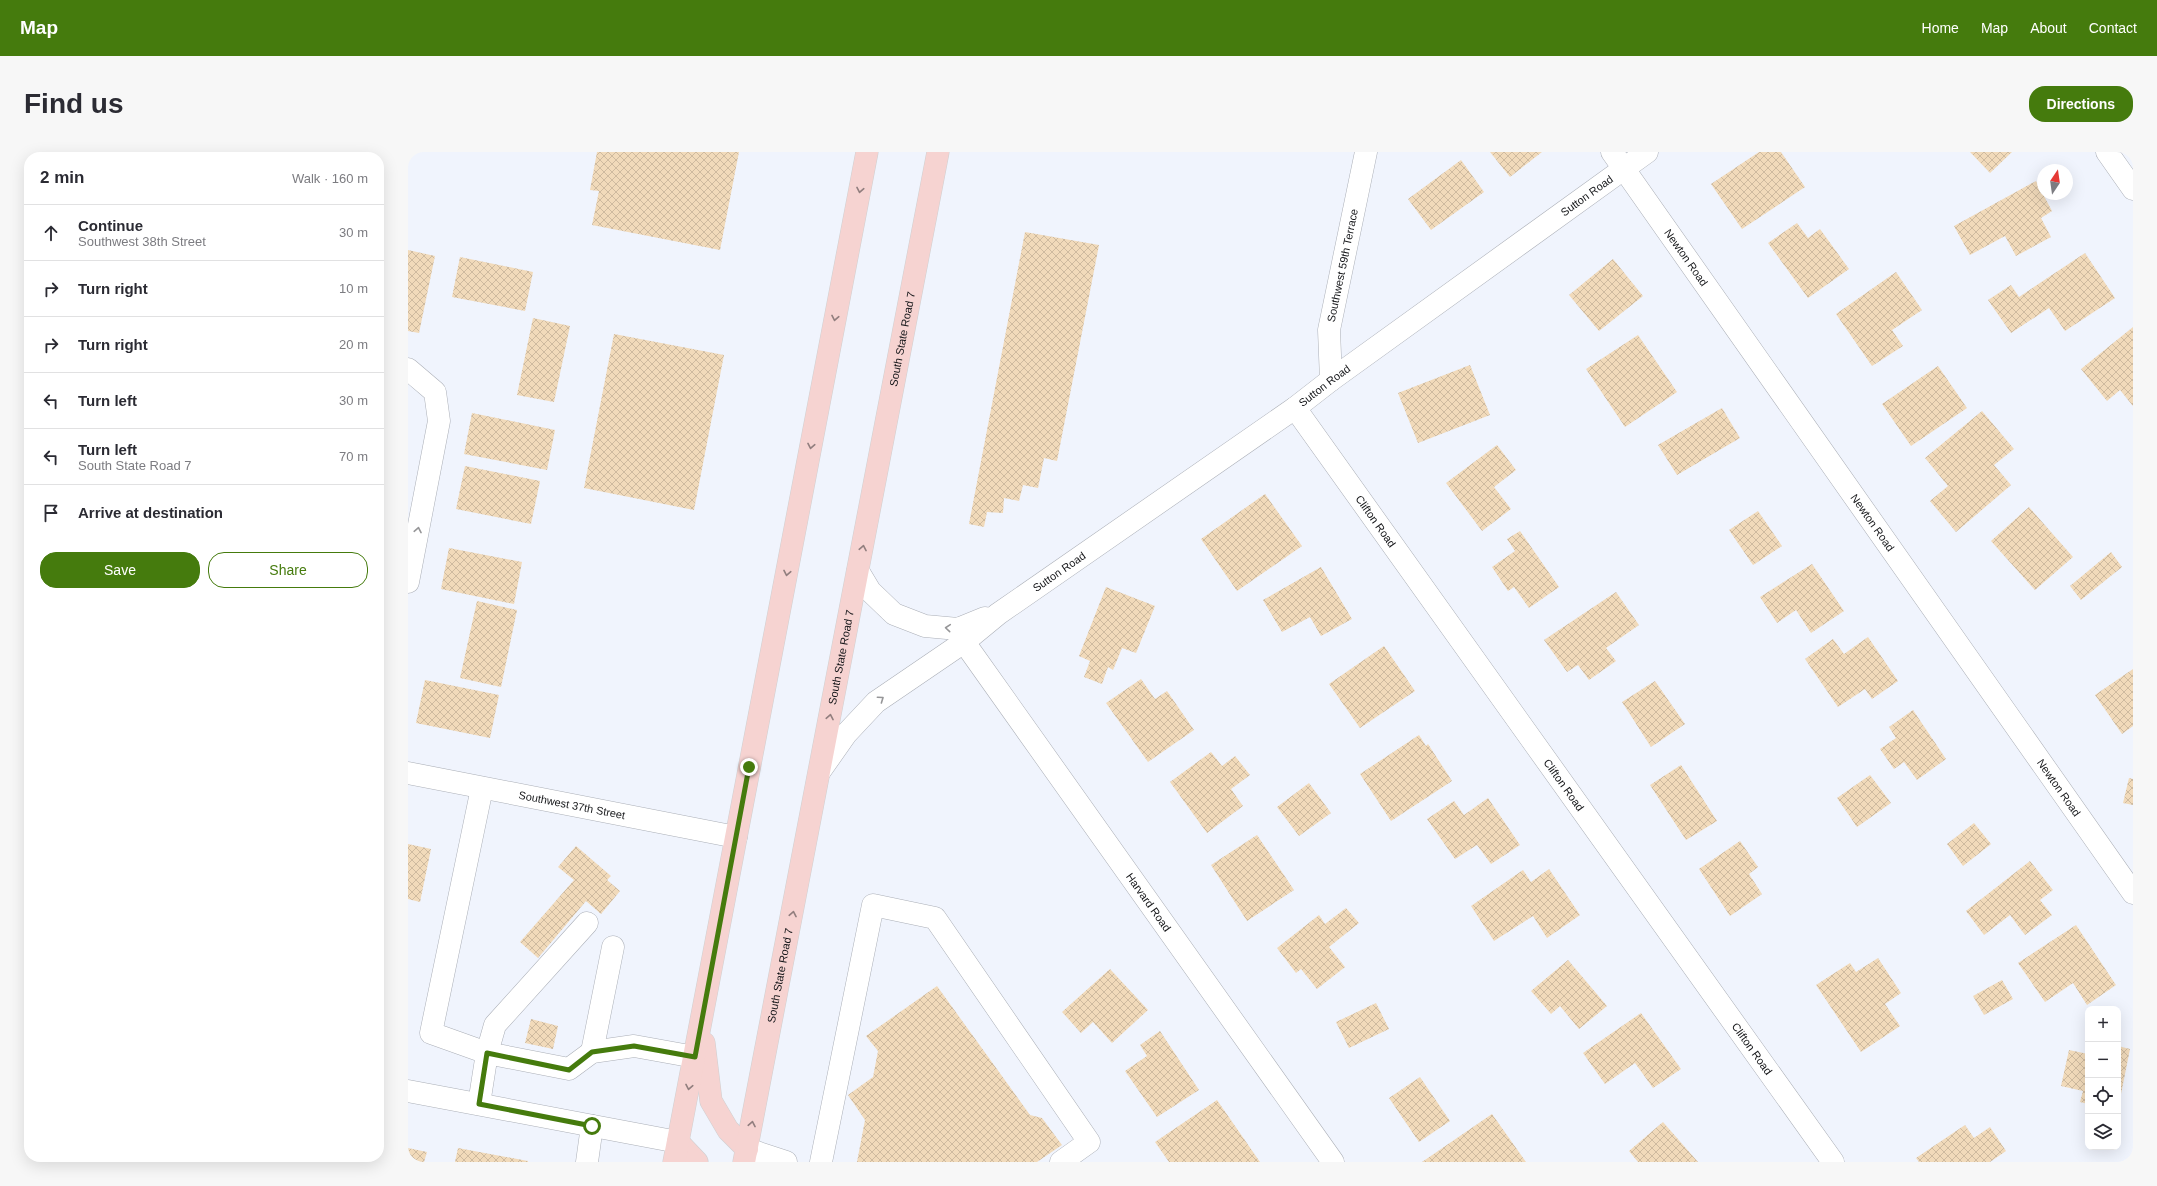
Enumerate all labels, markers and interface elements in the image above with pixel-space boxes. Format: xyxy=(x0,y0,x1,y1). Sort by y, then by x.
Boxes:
text: Map xyxy=(20,17,58,38)
text: Home xyxy=(1922,20,1959,36)
text: Map xyxy=(1981,20,2008,36)
text: About xyxy=(2030,20,2067,36)
text: Contact xyxy=(2089,20,2137,36)
button: Directions xyxy=(2029,86,2133,122)
text: Find us xyxy=(24,88,124,119)
north arrow xyxy=(2037,164,2073,200)
text: 2 min xyxy=(40,168,84,187)
text: Walk · 160 m xyxy=(292,171,368,186)
street label: Sutton Road xyxy=(1558,173,1615,218)
one-way arrow xyxy=(856,187,865,193)
street label: Southwest 59th Terrace xyxy=(1325,208,1360,323)
text: Continue xyxy=(78,217,143,234)
icon: ahead xyxy=(40,222,62,244)
text: 30 m xyxy=(339,225,368,240)
street label: Newton Road xyxy=(1662,227,1710,288)
text: Southwest 38th Street xyxy=(78,234,206,249)
icon: right xyxy=(40,278,62,300)
text: Turn right xyxy=(78,280,148,297)
text: 10 m xyxy=(339,281,368,296)
street label: South State Road 7 xyxy=(887,291,917,387)
one-way arrow xyxy=(832,315,840,321)
icon: right xyxy=(40,334,62,356)
text: Turn right xyxy=(78,336,148,353)
text: 20 m xyxy=(339,337,368,352)
street label: Sutton Road xyxy=(1296,362,1352,409)
icon: left xyxy=(40,390,62,412)
text: Turn left xyxy=(78,392,137,409)
text: 30 m xyxy=(339,393,368,408)
text: Turn left xyxy=(78,441,137,458)
one-way arrow xyxy=(807,443,816,449)
icon: left xyxy=(40,446,62,468)
text: 70 m xyxy=(339,449,368,464)
text: South State Road 7 xyxy=(78,458,191,473)
street label: Newton Road xyxy=(1848,492,1897,553)
street label: Clifton Road xyxy=(1353,493,1398,549)
icon: arrive xyxy=(40,502,62,524)
text: Arrive at destination xyxy=(78,504,223,521)
one-way arrow xyxy=(414,526,422,533)
one-way arrow xyxy=(858,545,866,551)
street label: Sutton Road xyxy=(1031,549,1088,594)
button: Save xyxy=(40,552,200,588)
button: Share xyxy=(208,552,368,588)
one-way arrow xyxy=(783,570,791,576)
street label: South State Road 7 xyxy=(826,609,856,706)
one-way arrow xyxy=(945,623,951,632)
one-way arrow xyxy=(877,697,884,704)
one-way arrow xyxy=(826,714,834,720)
street label: Clifton Road xyxy=(1541,757,1586,813)
street label: Newton Road xyxy=(2035,757,2083,818)
route end xyxy=(740,758,758,776)
street label: Southwest 37th Street xyxy=(518,789,626,821)
street label: Harvard Road xyxy=(1124,871,1173,934)
one-way arrow xyxy=(788,910,796,917)
street label: South State Road 7 xyxy=(765,927,795,1024)
map controls xyxy=(2085,1006,2121,1150)
button: + xyxy=(2085,1006,2121,1042)
street label: Clifton Road xyxy=(1730,1020,1775,1077)
button: − xyxy=(2085,1042,2121,1078)
button: locate xyxy=(2085,1078,2121,1114)
one-way arrow xyxy=(685,1084,693,1091)
button: layers xyxy=(2085,1114,2121,1150)
route start xyxy=(583,1117,601,1135)
one-way arrow xyxy=(747,1121,755,1127)

